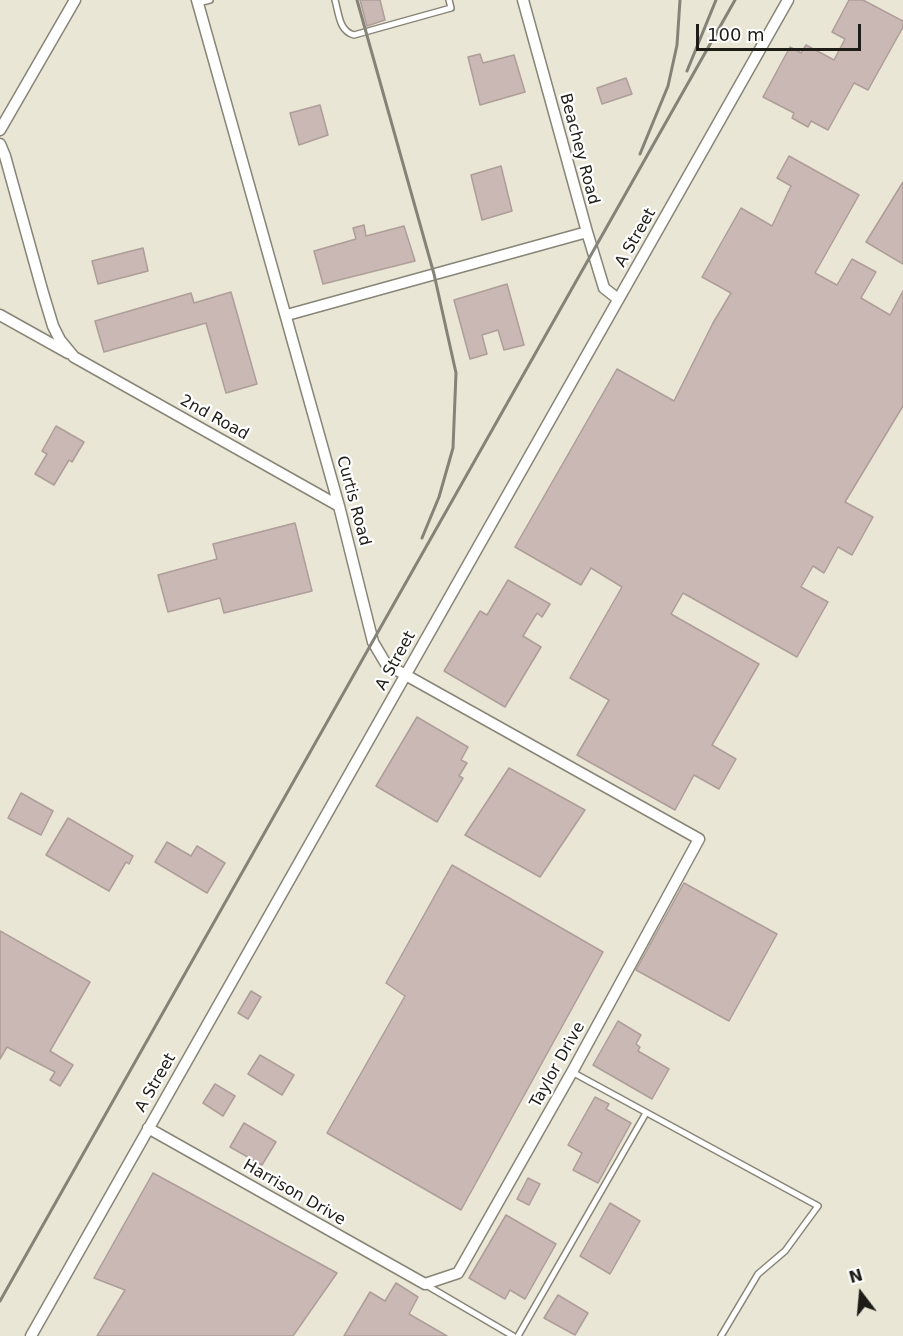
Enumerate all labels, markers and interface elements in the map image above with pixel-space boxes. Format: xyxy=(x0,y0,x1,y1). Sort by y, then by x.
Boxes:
scale bar xyxy=(699,12,864,50)
text: 100 m xyxy=(707,24,765,45)
street label: Beachey Road xyxy=(555,91,603,207)
street label: A Street xyxy=(612,205,660,271)
street label: 2nd Road xyxy=(176,391,252,445)
street label: Curtis Road xyxy=(332,454,374,548)
street label: A Street xyxy=(372,628,420,694)
street label: Taylor Drive xyxy=(527,1019,589,1111)
street label: A Street xyxy=(132,1050,180,1116)
street label: Harrison Drive xyxy=(239,1156,349,1230)
north arrow xyxy=(831,1264,891,1324)
text: N xyxy=(847,1265,865,1287)

